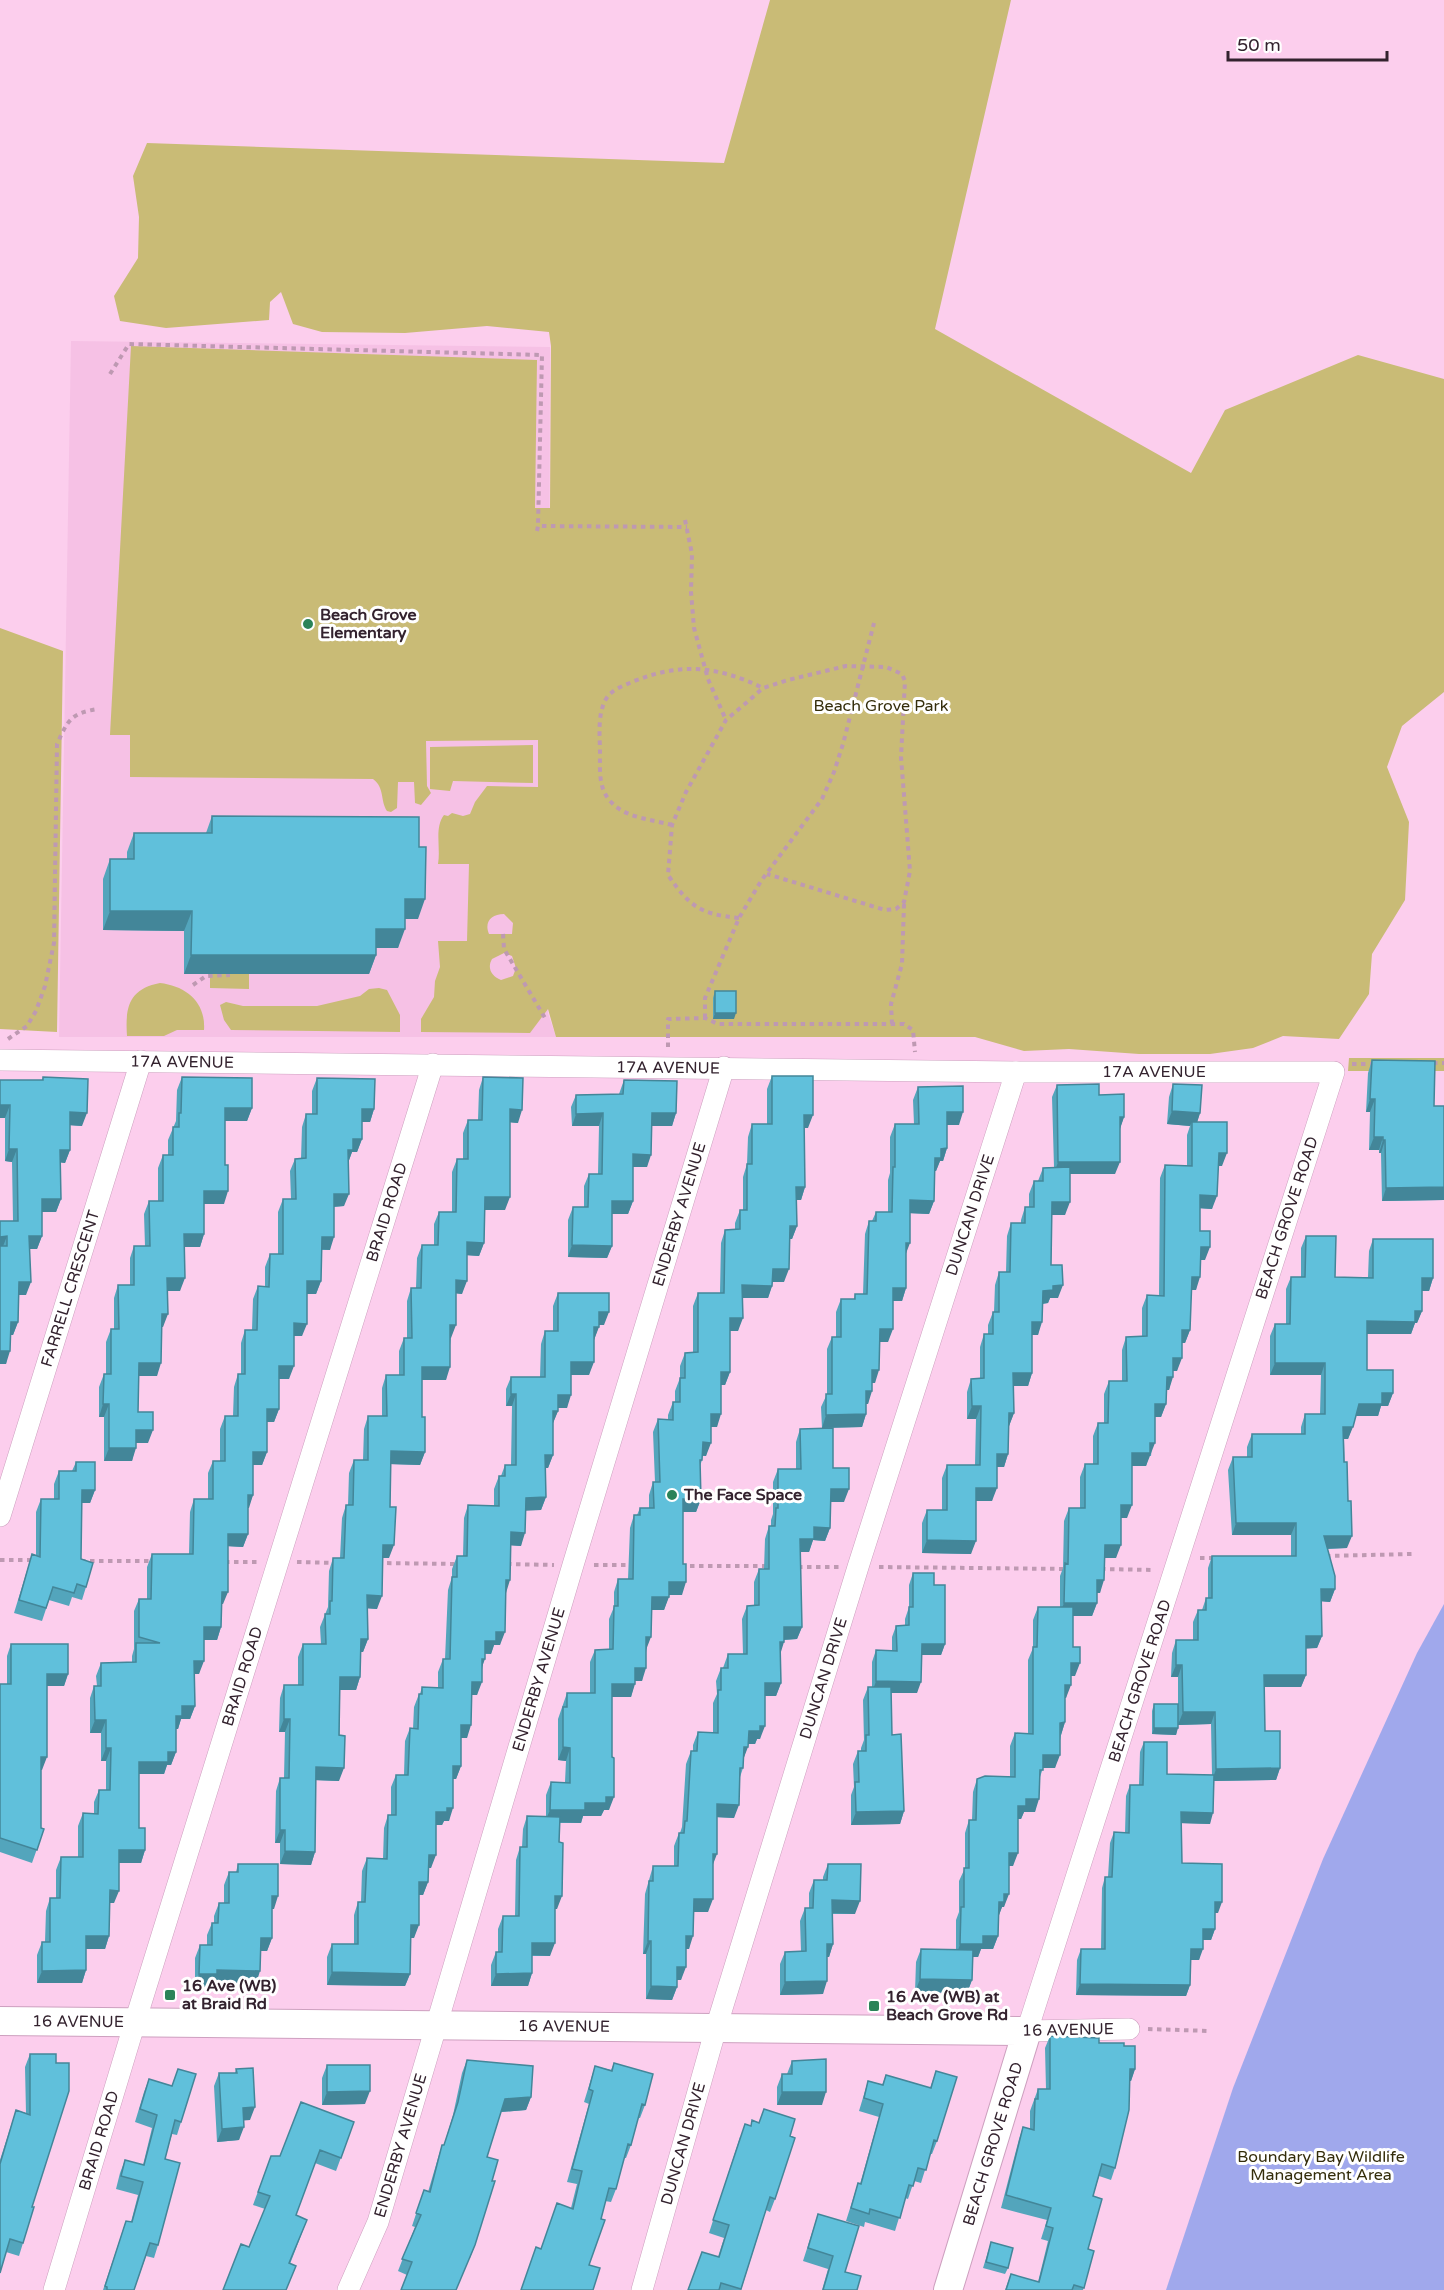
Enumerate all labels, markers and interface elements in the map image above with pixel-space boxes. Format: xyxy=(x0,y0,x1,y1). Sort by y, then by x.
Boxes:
scale bar xyxy=(1228,24,1387,62)
text: 50 m xyxy=(1237,34,1281,56)
place label: Beach Grove Elementary xyxy=(320,605,417,643)
marker: Beach Grove Elementary xyxy=(301,617,315,631)
park label: Beach Grove Park xyxy=(814,696,949,716)
street label: 17A AVENUE xyxy=(130,1052,234,1073)
street label: 17A AVENUE xyxy=(616,1057,720,1079)
street label: 17A AVENUE xyxy=(1102,1062,1206,1082)
street label: BEACH GROVE ROAD xyxy=(1251,1134,1323,1302)
street label: ENDERBY AVENUE xyxy=(648,1140,711,1289)
street label: DUNCAN DRIVE xyxy=(942,1152,999,1278)
street label: BRAID ROAD xyxy=(362,1160,412,1265)
street label: FARRELL CRESCENT xyxy=(37,1208,104,1369)
place label: The Face Space xyxy=(683,1485,802,1505)
marker: The Face Space xyxy=(665,1488,679,1502)
street label: BEACH GROVE ROAD xyxy=(1104,1597,1176,1765)
street label: ENDERBY AVENUE xyxy=(508,1605,570,1754)
street label: DUNCAN DRIVE xyxy=(795,1615,852,1742)
street label: BRAID ROAD xyxy=(218,1624,267,1729)
place label: 16 Ave (WB) at Braid Rd xyxy=(182,1976,276,2014)
place label: 16 Ave (WB) at Beach Grove Rd xyxy=(886,1987,1008,2025)
marker: 16 Ave (WB) at Braid Rd xyxy=(163,1988,177,2002)
marker: 16 Ave (WB) at Beach Grove Rd xyxy=(867,1999,881,2013)
street label: 16 AVENUE xyxy=(32,2011,124,2032)
street label: 16 AVENUE xyxy=(518,2016,610,2037)
street label: 16 AVENUE xyxy=(1022,2019,1114,2041)
street label: BEACH GROVE ROAD xyxy=(959,2060,1027,2228)
street label: ENDERBY AVENUE xyxy=(370,2071,432,2220)
street label: DUNCAN DRIVE xyxy=(657,2080,710,2207)
street label: BRAID ROAD xyxy=(75,2088,124,2193)
park label: Boundary Bay Wildlife Management Area xyxy=(1237,2147,1405,2185)

